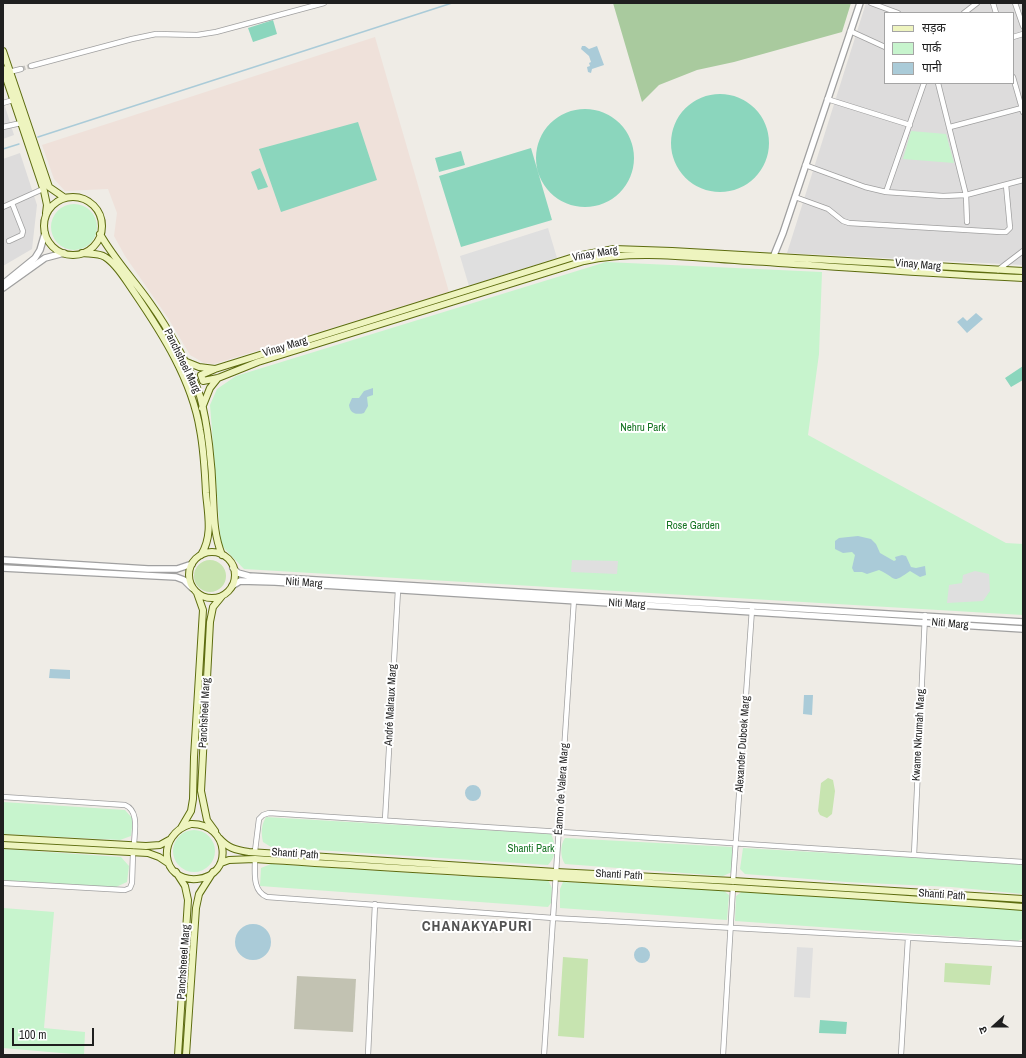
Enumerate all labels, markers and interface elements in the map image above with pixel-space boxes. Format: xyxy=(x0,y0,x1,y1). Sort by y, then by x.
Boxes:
legend xyxy=(884,12,1014,84)
text: सड़क xyxy=(922,20,946,36)
text: पार्क xyxy=(922,40,941,56)
text: पानी xyxy=(922,60,942,76)
street label: Vinay Marg xyxy=(571,244,619,264)
street label: Vinay Marg xyxy=(895,256,941,274)
street label: Panchsheel Marg xyxy=(161,327,203,395)
street label: Vinay Marg xyxy=(261,334,309,360)
park label: Nehru Park xyxy=(620,421,666,435)
park label: Rose Garden xyxy=(666,519,720,533)
street label: Niti Marg xyxy=(285,575,323,591)
street label: Niti Marg xyxy=(608,596,646,612)
street label: Niti Marg xyxy=(931,616,969,632)
street label: André Malraux Marg xyxy=(382,664,400,746)
street label: Panchsheel Marg xyxy=(197,678,213,748)
street label: Kwame Nkrumah Marg xyxy=(910,689,928,781)
street label: Alexander Dubcek Marg xyxy=(733,695,753,793)
street label: Éamon de Valera Marg xyxy=(552,743,572,835)
park label: Shanti Park xyxy=(507,842,555,856)
street label: Shanti Path xyxy=(271,846,319,862)
street label: Shanti Path xyxy=(595,867,643,883)
street label: Shanti Path xyxy=(918,887,966,903)
district label: CHANAKYAPURI xyxy=(422,918,532,936)
street label: Panchsheeel Marg xyxy=(175,924,193,1000)
north arrow xyxy=(974,1006,1014,1046)
scale bar xyxy=(14,1020,96,1046)
text: उ xyxy=(975,1025,990,1036)
text: 100 m xyxy=(19,1027,46,1043)

